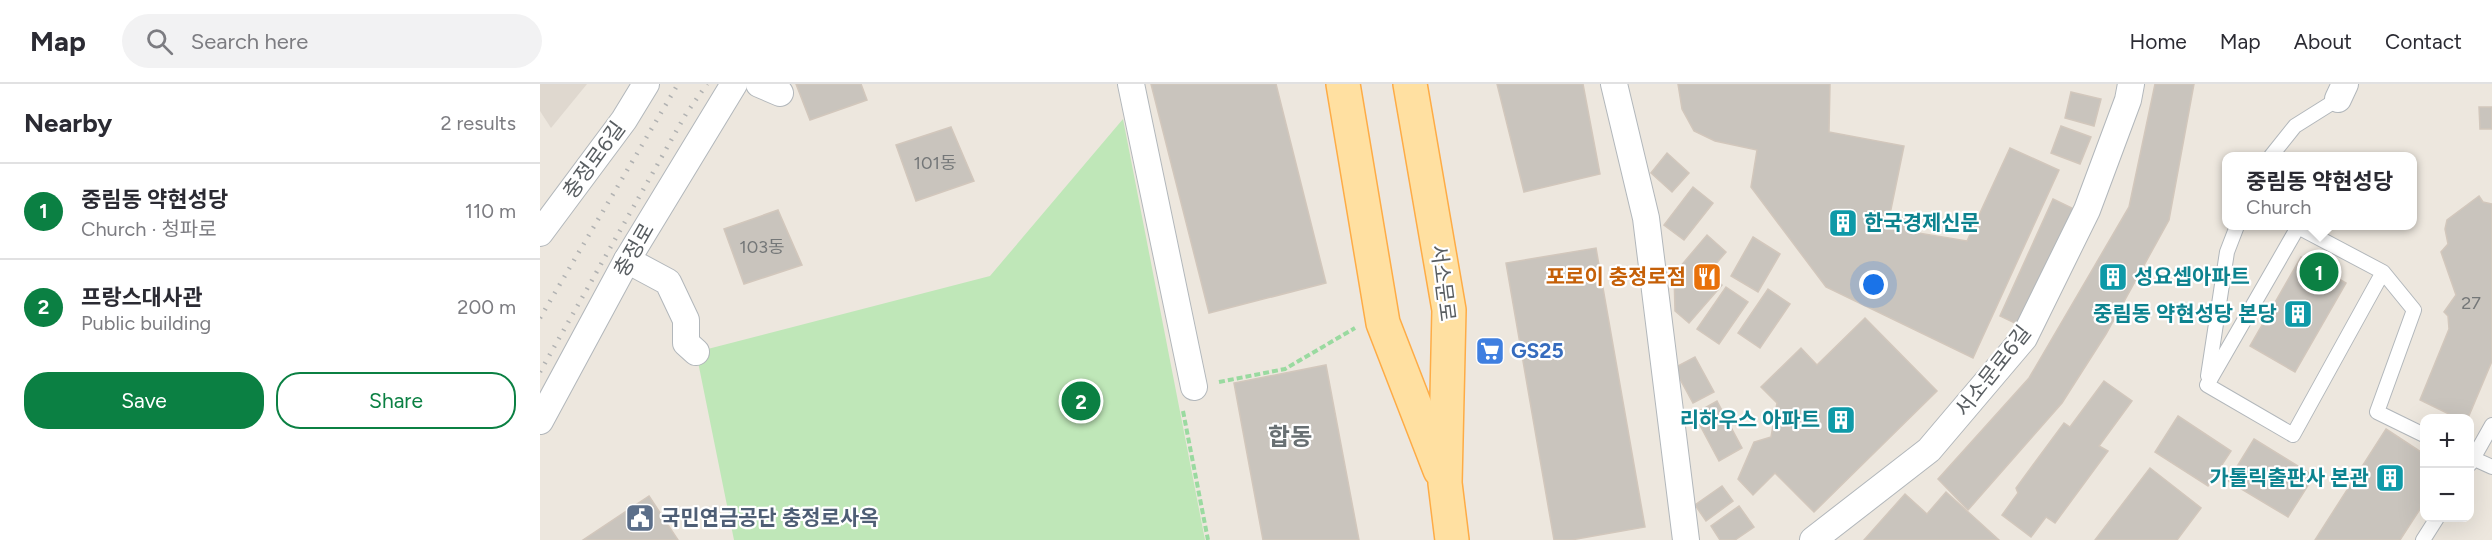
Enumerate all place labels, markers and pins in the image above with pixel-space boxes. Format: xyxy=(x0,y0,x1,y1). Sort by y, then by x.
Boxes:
building icon: 한국경제신문 xyxy=(1827,207,1859,239)
place label: 한국경제신문 xyxy=(1864,210,1980,235)
pin: 1 xyxy=(2300,250,2338,294)
restaurant icon: 포로이 충정로점 xyxy=(1691,261,1723,293)
building icon: 성요셉아파트 xyxy=(2097,261,2129,293)
place label: 포로이 충정로점 xyxy=(1546,264,1686,289)
place label: 성요셉아파트 xyxy=(2134,264,2250,289)
building icon: 중림동 약현성당 본당 xyxy=(2282,298,2314,330)
place label: 중림동 약현성당 본당 xyxy=(2093,301,2277,326)
supermarket icon: GS25 xyxy=(1474,335,1506,367)
place label: GS25 xyxy=(1511,338,1564,363)
pin: 2 xyxy=(1062,378,1100,424)
building icon: 리하우스 아파트 xyxy=(1825,404,1857,436)
place label: 리하우스 아파트 xyxy=(1680,407,1820,432)
building icon: 가톨릭출판사 본관 xyxy=(2374,462,2406,494)
place label: 가톨릭출판사 본관 xyxy=(2209,465,2369,490)
public building icon: 국민연금공단 충정로사옥 xyxy=(624,502,656,534)
place label: 국민연금공단 충정로사옥 xyxy=(661,505,879,530)

